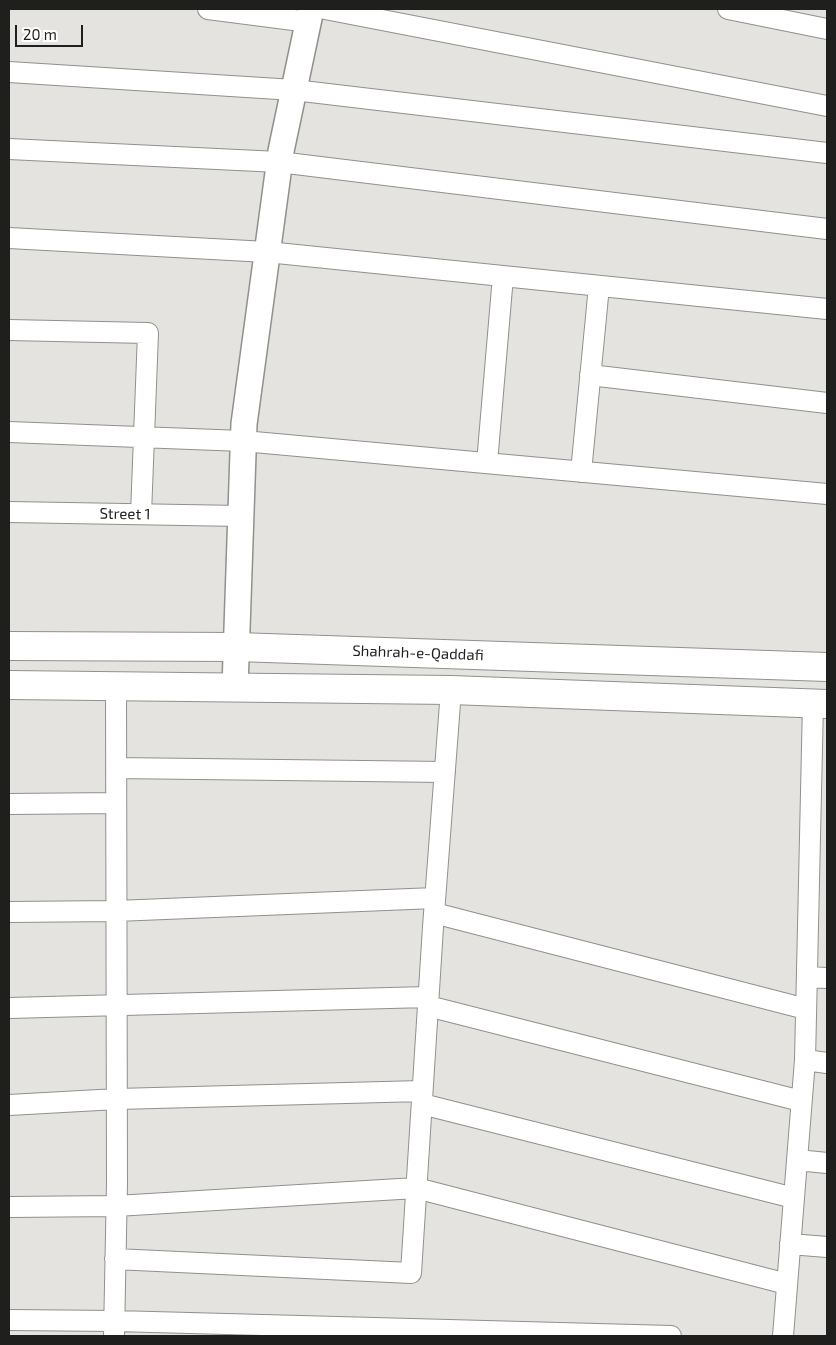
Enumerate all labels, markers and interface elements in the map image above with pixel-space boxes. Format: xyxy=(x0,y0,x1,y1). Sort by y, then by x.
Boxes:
scale bar xyxy=(18,15,85,47)
text: 20 m xyxy=(23,25,57,43)
street label: Street 1 xyxy=(99,505,151,523)
street label: Shahrah-e-Qaddafi xyxy=(352,642,484,664)

